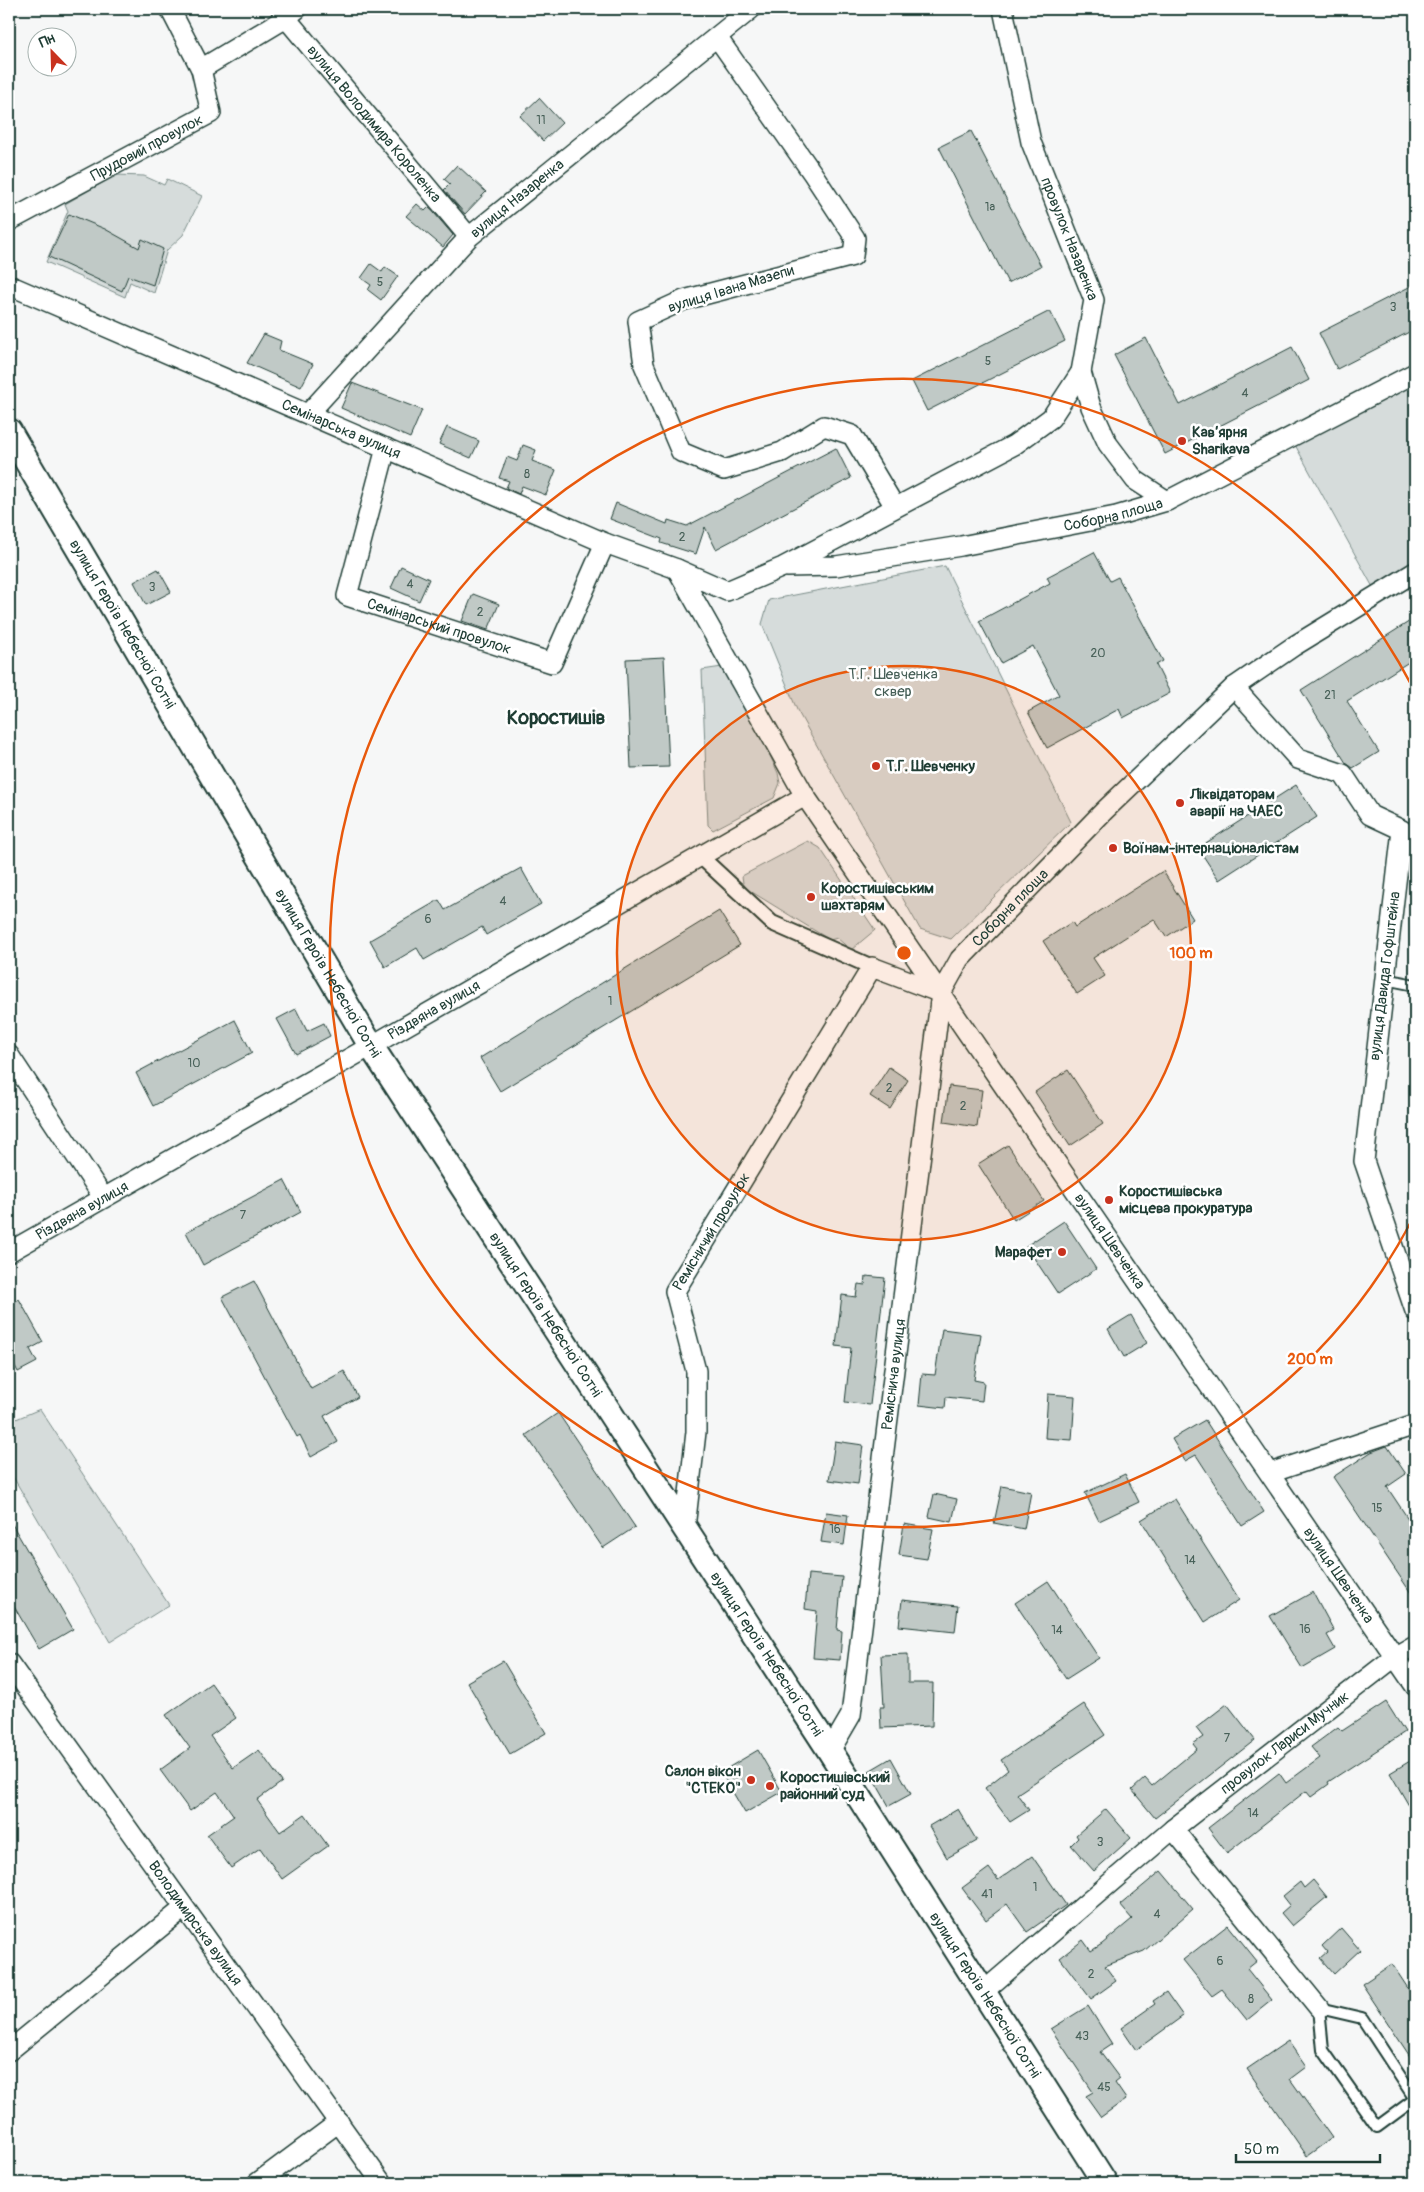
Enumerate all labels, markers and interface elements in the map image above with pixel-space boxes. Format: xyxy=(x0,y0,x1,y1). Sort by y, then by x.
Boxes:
north arrow xyxy=(28,28,78,78)
text: Пн xyxy=(37,30,58,51)
street label: вулиця Володимира Короленка xyxy=(303,41,446,206)
street label: Прудовий провулок xyxy=(87,110,206,185)
house number: 11 xyxy=(536,113,546,128)
street label: вулиця Назаренка xyxy=(466,154,568,242)
street label: провулок Назаренка xyxy=(1036,174,1103,303)
house number: 1а xyxy=(985,200,996,215)
street label: вулиця Івана Мазепи xyxy=(666,261,797,317)
house number: 5 xyxy=(377,275,383,290)
house number: 3 xyxy=(1390,300,1397,315)
house number: 5 xyxy=(985,354,991,369)
house number: 4 xyxy=(1242,386,1249,401)
street label: Семінарська вулиця xyxy=(279,395,404,463)
place label: Кав’ярня Sharikava xyxy=(1192,423,1250,459)
marker: Кав’ярня Sharikava xyxy=(1176,435,1188,447)
house number: 8 xyxy=(524,467,530,482)
street label: Соборна площа xyxy=(1062,493,1165,535)
house number: 2 xyxy=(679,530,686,545)
street label: вулиця Героїв Небесної Сотні xyxy=(65,536,180,712)
house number: 4 xyxy=(407,577,414,592)
house number: 3 xyxy=(149,580,156,595)
street label: Семінарський провулок xyxy=(365,594,514,659)
house number: 2 xyxy=(477,605,484,620)
house number: 20 xyxy=(1091,646,1105,661)
park label: Т.Г. Шевченка сквер xyxy=(848,665,938,701)
house number: 21 xyxy=(1324,688,1336,703)
district label: Коростишів xyxy=(507,705,605,730)
place label: Т.Г. Шевченку xyxy=(885,757,976,776)
marker: Т.Г. Шевченку xyxy=(870,760,882,772)
place label: Ліквідаторам аварії на ЧАЕС xyxy=(1189,785,1283,821)
marker: Ліквідаторам аварії на ЧАЕС xyxy=(1174,797,1186,809)
place label: Воїнам-інтернаціоналістам xyxy=(1123,839,1299,858)
marker: Воїнам-інтернаціоналістам xyxy=(1107,842,1119,854)
street label: Соборна площа xyxy=(968,865,1052,951)
place label: Коростишівським шахтарям xyxy=(821,879,934,915)
street label: вулиця Героїв Небесної Сотні xyxy=(271,885,386,1061)
street label: вулиця Давида Гофштейна xyxy=(1365,890,1405,1062)
marker: Коростишівським шахтарям xyxy=(805,891,817,903)
house number: 4 xyxy=(500,894,507,909)
house number: 6 xyxy=(425,912,432,927)
centre of rings xyxy=(895,944,913,962)
text: 100 m xyxy=(1170,944,1212,963)
street label: Різдвяна вулиця xyxy=(384,976,483,1044)
house number: 1 xyxy=(608,994,612,1009)
house number: 10 xyxy=(188,1056,200,1071)
house number: 2 xyxy=(886,1081,893,1096)
house number: 2 xyxy=(960,1099,967,1114)
street label: Ремісничий провулок xyxy=(668,1169,754,1294)
street label: Різдвяна вулиця xyxy=(32,1177,132,1244)
place label: Коростишівська місцева прокуратура xyxy=(1119,1182,1253,1218)
street label: вулиця Шевченка xyxy=(1070,1189,1150,1293)
marker: Коростишівська місцева прокуратура xyxy=(1103,1194,1115,1206)
house number: 7 xyxy=(240,1208,247,1223)
street label: вулиця Героїв Небесної Сотні xyxy=(485,1228,607,1401)
place label: Марафет xyxy=(995,1243,1052,1262)
marker: Марафет xyxy=(1056,1246,1068,1258)
street label: Реміснича вулиця xyxy=(877,1318,910,1431)
text: 200 m xyxy=(1287,1350,1333,1369)
house number: 15 xyxy=(1371,1501,1383,1516)
house number: 16 xyxy=(829,1522,841,1537)
street label: вулиця Шевченка xyxy=(1299,1523,1379,1627)
house number: 14 xyxy=(1184,1553,1196,1568)
street label: вулиця Героїв Небесної Сотні xyxy=(706,1568,828,1740)
house number: 16 xyxy=(1299,1622,1311,1637)
house number: 14 xyxy=(1051,1623,1063,1638)
street label: провулок Лариси Мучник xyxy=(1216,1687,1353,1798)
house number: 7 xyxy=(1224,1731,1231,1746)
place label: Салон вікон "СТЕКО" xyxy=(665,1762,742,1798)
place label: Коростишівський районний суд xyxy=(780,1768,890,1804)
marker: Салон вікон "СТЕКО" xyxy=(745,1774,757,1786)
marker: Коростишівський районний суд xyxy=(764,1780,776,1792)
house number: 14 xyxy=(1247,1806,1259,1821)
house number: 3 xyxy=(1097,1835,1104,1850)
street label: Володимирська вулиця xyxy=(144,1857,247,1989)
house number: 1 xyxy=(1033,1880,1037,1895)
house number: 41 xyxy=(981,1887,993,1902)
house number: 4 xyxy=(1154,1907,1161,1922)
street label: вулиця Героїв Небесної Сотні xyxy=(925,1908,1045,2082)
house number: 6 xyxy=(1217,1954,1224,1969)
house number: 2 xyxy=(1088,1967,1095,1982)
house number: 8 xyxy=(1248,1992,1254,2007)
house number: 43 xyxy=(1075,2029,1089,2044)
house number: 45 xyxy=(1097,2080,1111,2095)
scale bar xyxy=(1236,2132,1380,2164)
text: 50 m xyxy=(1244,2140,1279,2159)

